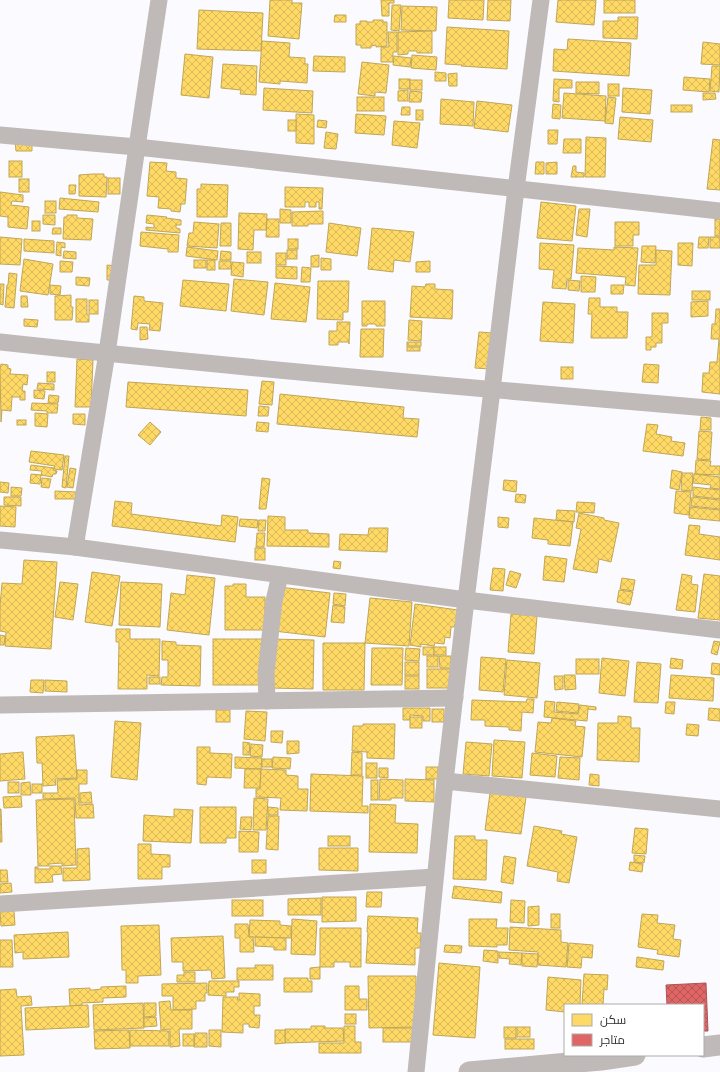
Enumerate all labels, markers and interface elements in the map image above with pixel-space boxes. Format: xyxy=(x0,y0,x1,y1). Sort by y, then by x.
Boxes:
legend xyxy=(564,1004,704,1056)
text: سكن xyxy=(600,1012,626,1027)
text: متاجر xyxy=(599,1032,625,1047)

